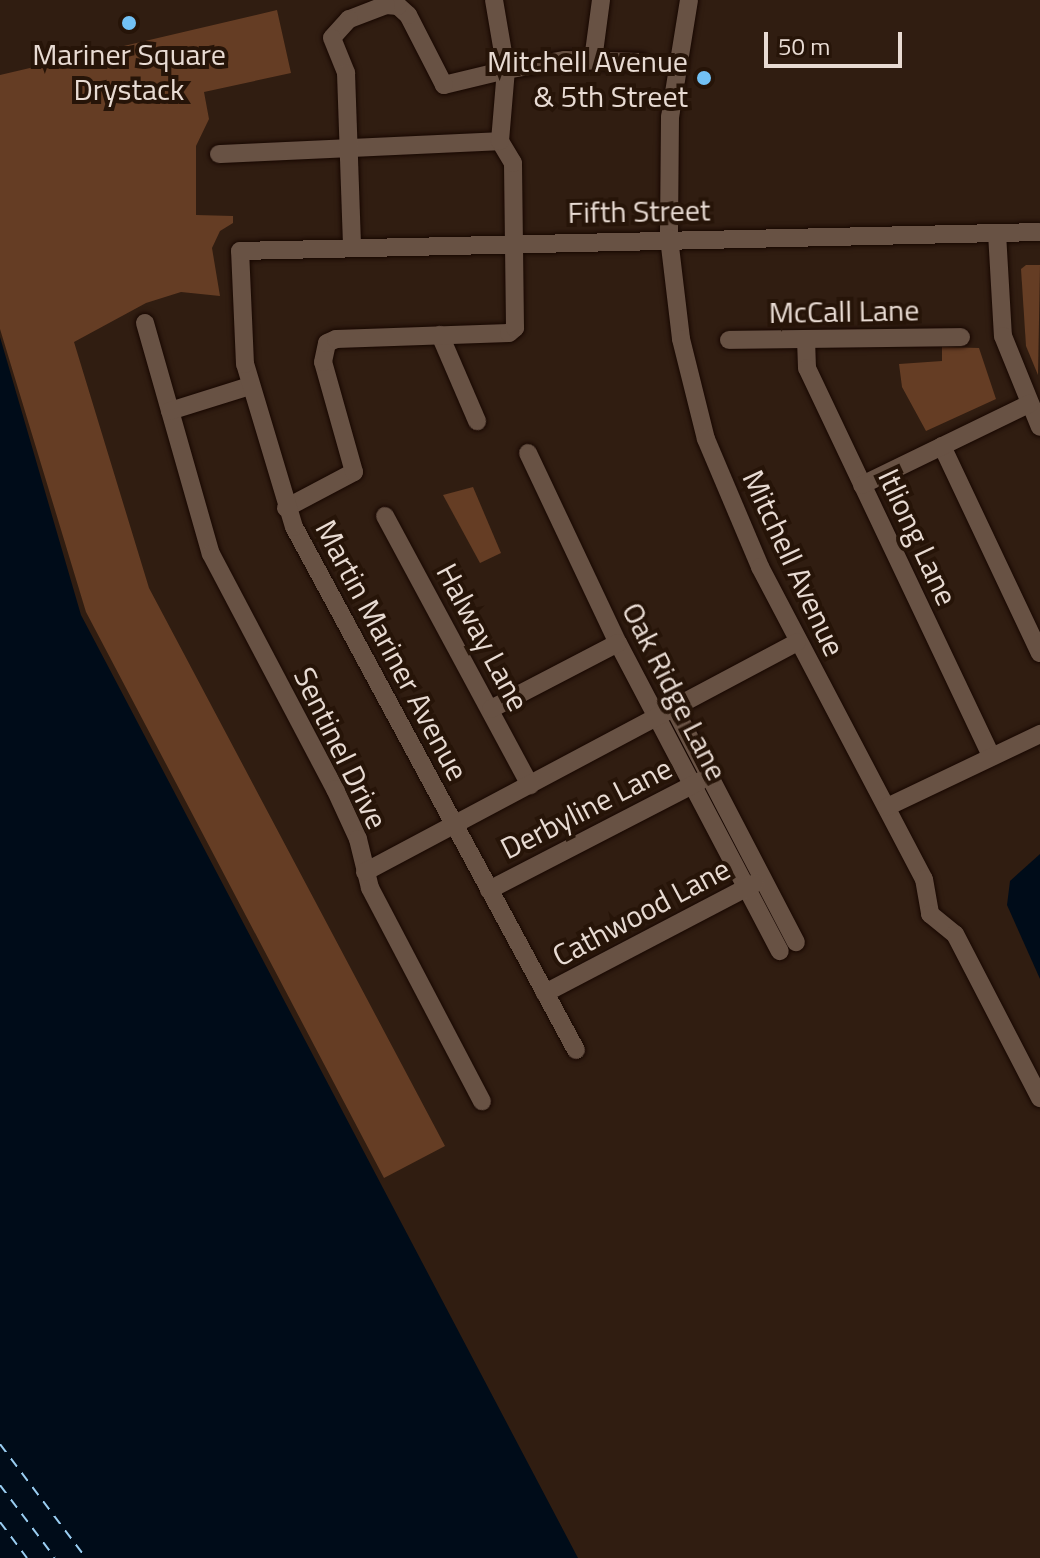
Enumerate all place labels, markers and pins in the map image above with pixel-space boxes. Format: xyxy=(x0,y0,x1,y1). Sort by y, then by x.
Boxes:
marker: Mariner Square Drystack xyxy=(120,14,138,32)
place label: Mariner Square Drystack xyxy=(32,36,226,106)
place label: Mitchell Avenue & 5th Street xyxy=(487,43,688,114)
marker: Mitchell Avenue & 5th Street xyxy=(695,69,713,87)

